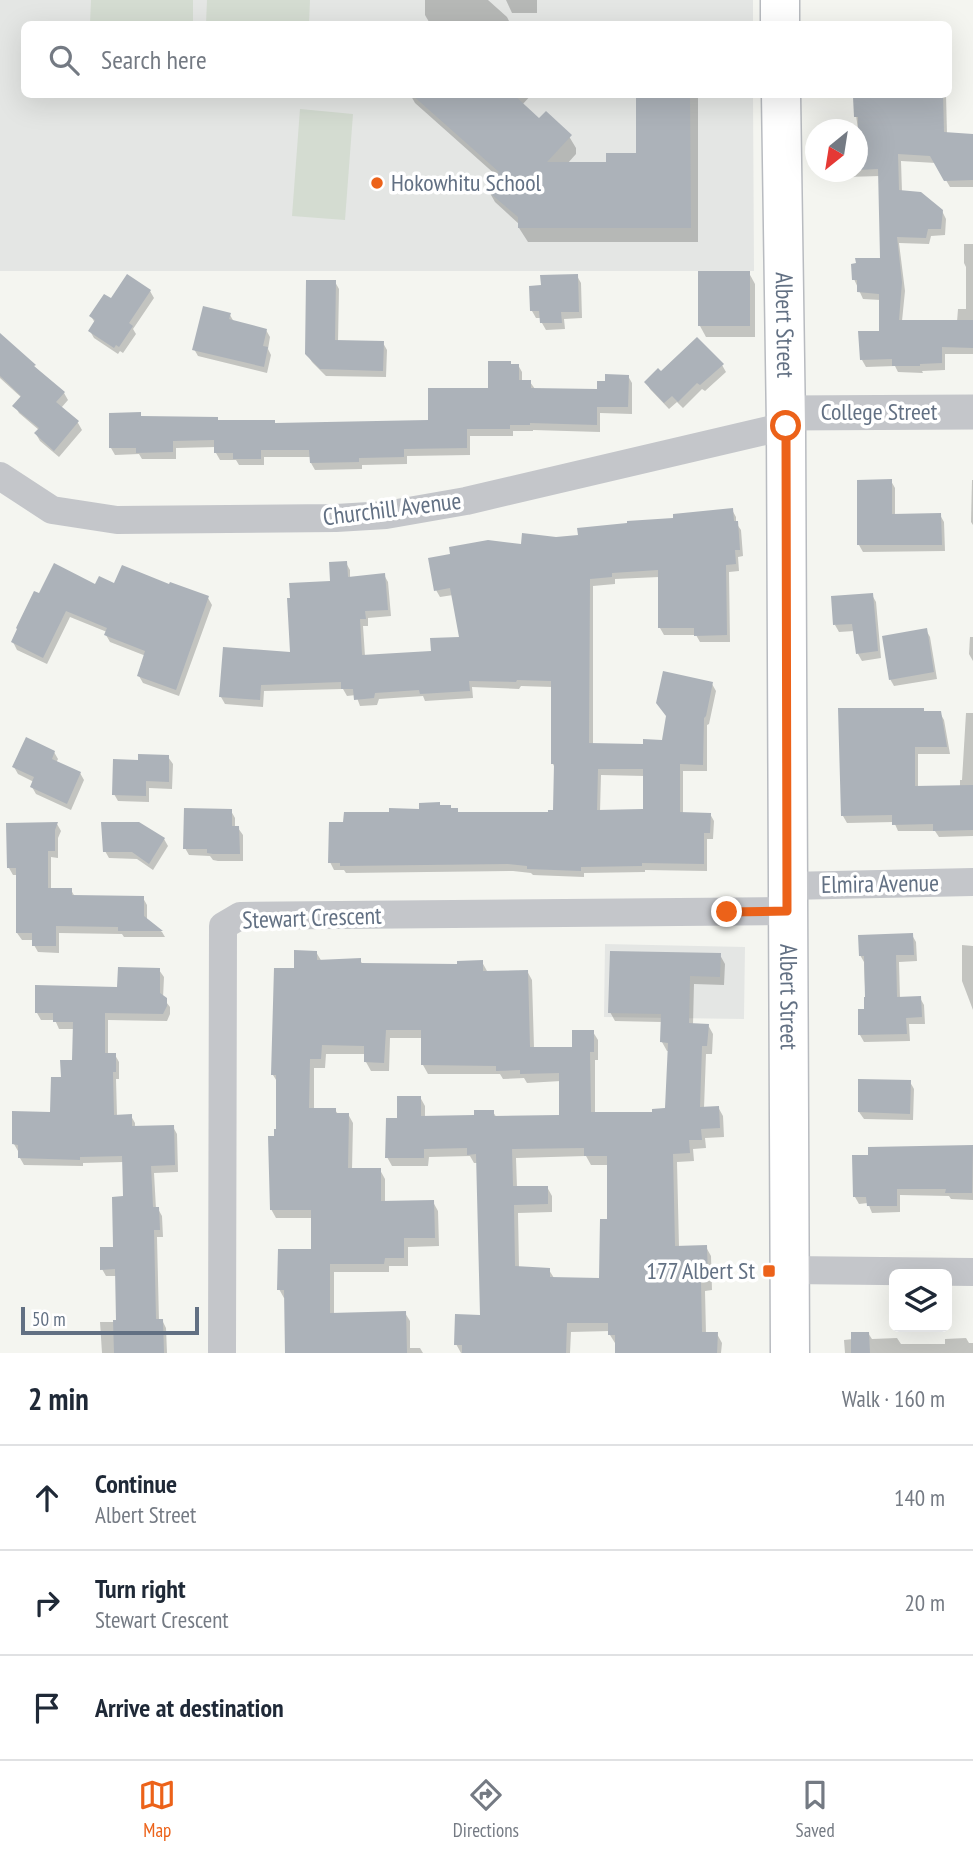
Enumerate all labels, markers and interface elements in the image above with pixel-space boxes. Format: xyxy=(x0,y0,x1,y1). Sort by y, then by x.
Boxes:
search box xyxy=(21,21,952,98)
icon: search xyxy=(45,41,83,79)
text: Search here xyxy=(101,43,207,76)
north arrow xyxy=(805,119,868,182)
place label: Hokowhitu School xyxy=(391,167,542,198)
marker: Hokowhitu School xyxy=(369,175,385,191)
street label: Albert Street xyxy=(769,272,801,379)
street label: College Street xyxy=(821,396,938,427)
route start xyxy=(770,410,801,441)
street label: Churchill Avenue xyxy=(321,485,463,532)
street label: Elmira Avenue xyxy=(821,867,939,900)
route end xyxy=(711,896,742,927)
street label: Stewart Crescent xyxy=(242,900,383,935)
street label: Albert Street xyxy=(773,944,805,1050)
place label: 177 Albert St xyxy=(646,1255,755,1286)
marker: 177 Albert St xyxy=(761,1263,777,1279)
map controls xyxy=(889,1269,952,1332)
button: layers xyxy=(889,1269,952,1332)
scale bar xyxy=(21,1304,200,1336)
text: 50 m xyxy=(32,1307,66,1331)
text: 2 min xyxy=(28,1379,89,1418)
text: Walk · 160 m xyxy=(842,1384,945,1413)
text: Continue xyxy=(95,1467,177,1500)
icon: ahead xyxy=(28,1479,66,1517)
text: 140 m xyxy=(894,1483,945,1512)
text: Albert Street xyxy=(95,1500,196,1529)
text: Turn right xyxy=(95,1572,186,1605)
icon: right xyxy=(28,1584,66,1622)
text: 20 m xyxy=(904,1588,945,1617)
text: Stewart Crescent xyxy=(95,1605,229,1634)
icon: arrive xyxy=(28,1689,66,1727)
text: Arrive at destination xyxy=(95,1691,284,1724)
tab: Map xyxy=(138,1776,176,1842)
tab: Directions xyxy=(453,1776,519,1842)
tab: Saved xyxy=(796,1776,835,1842)

